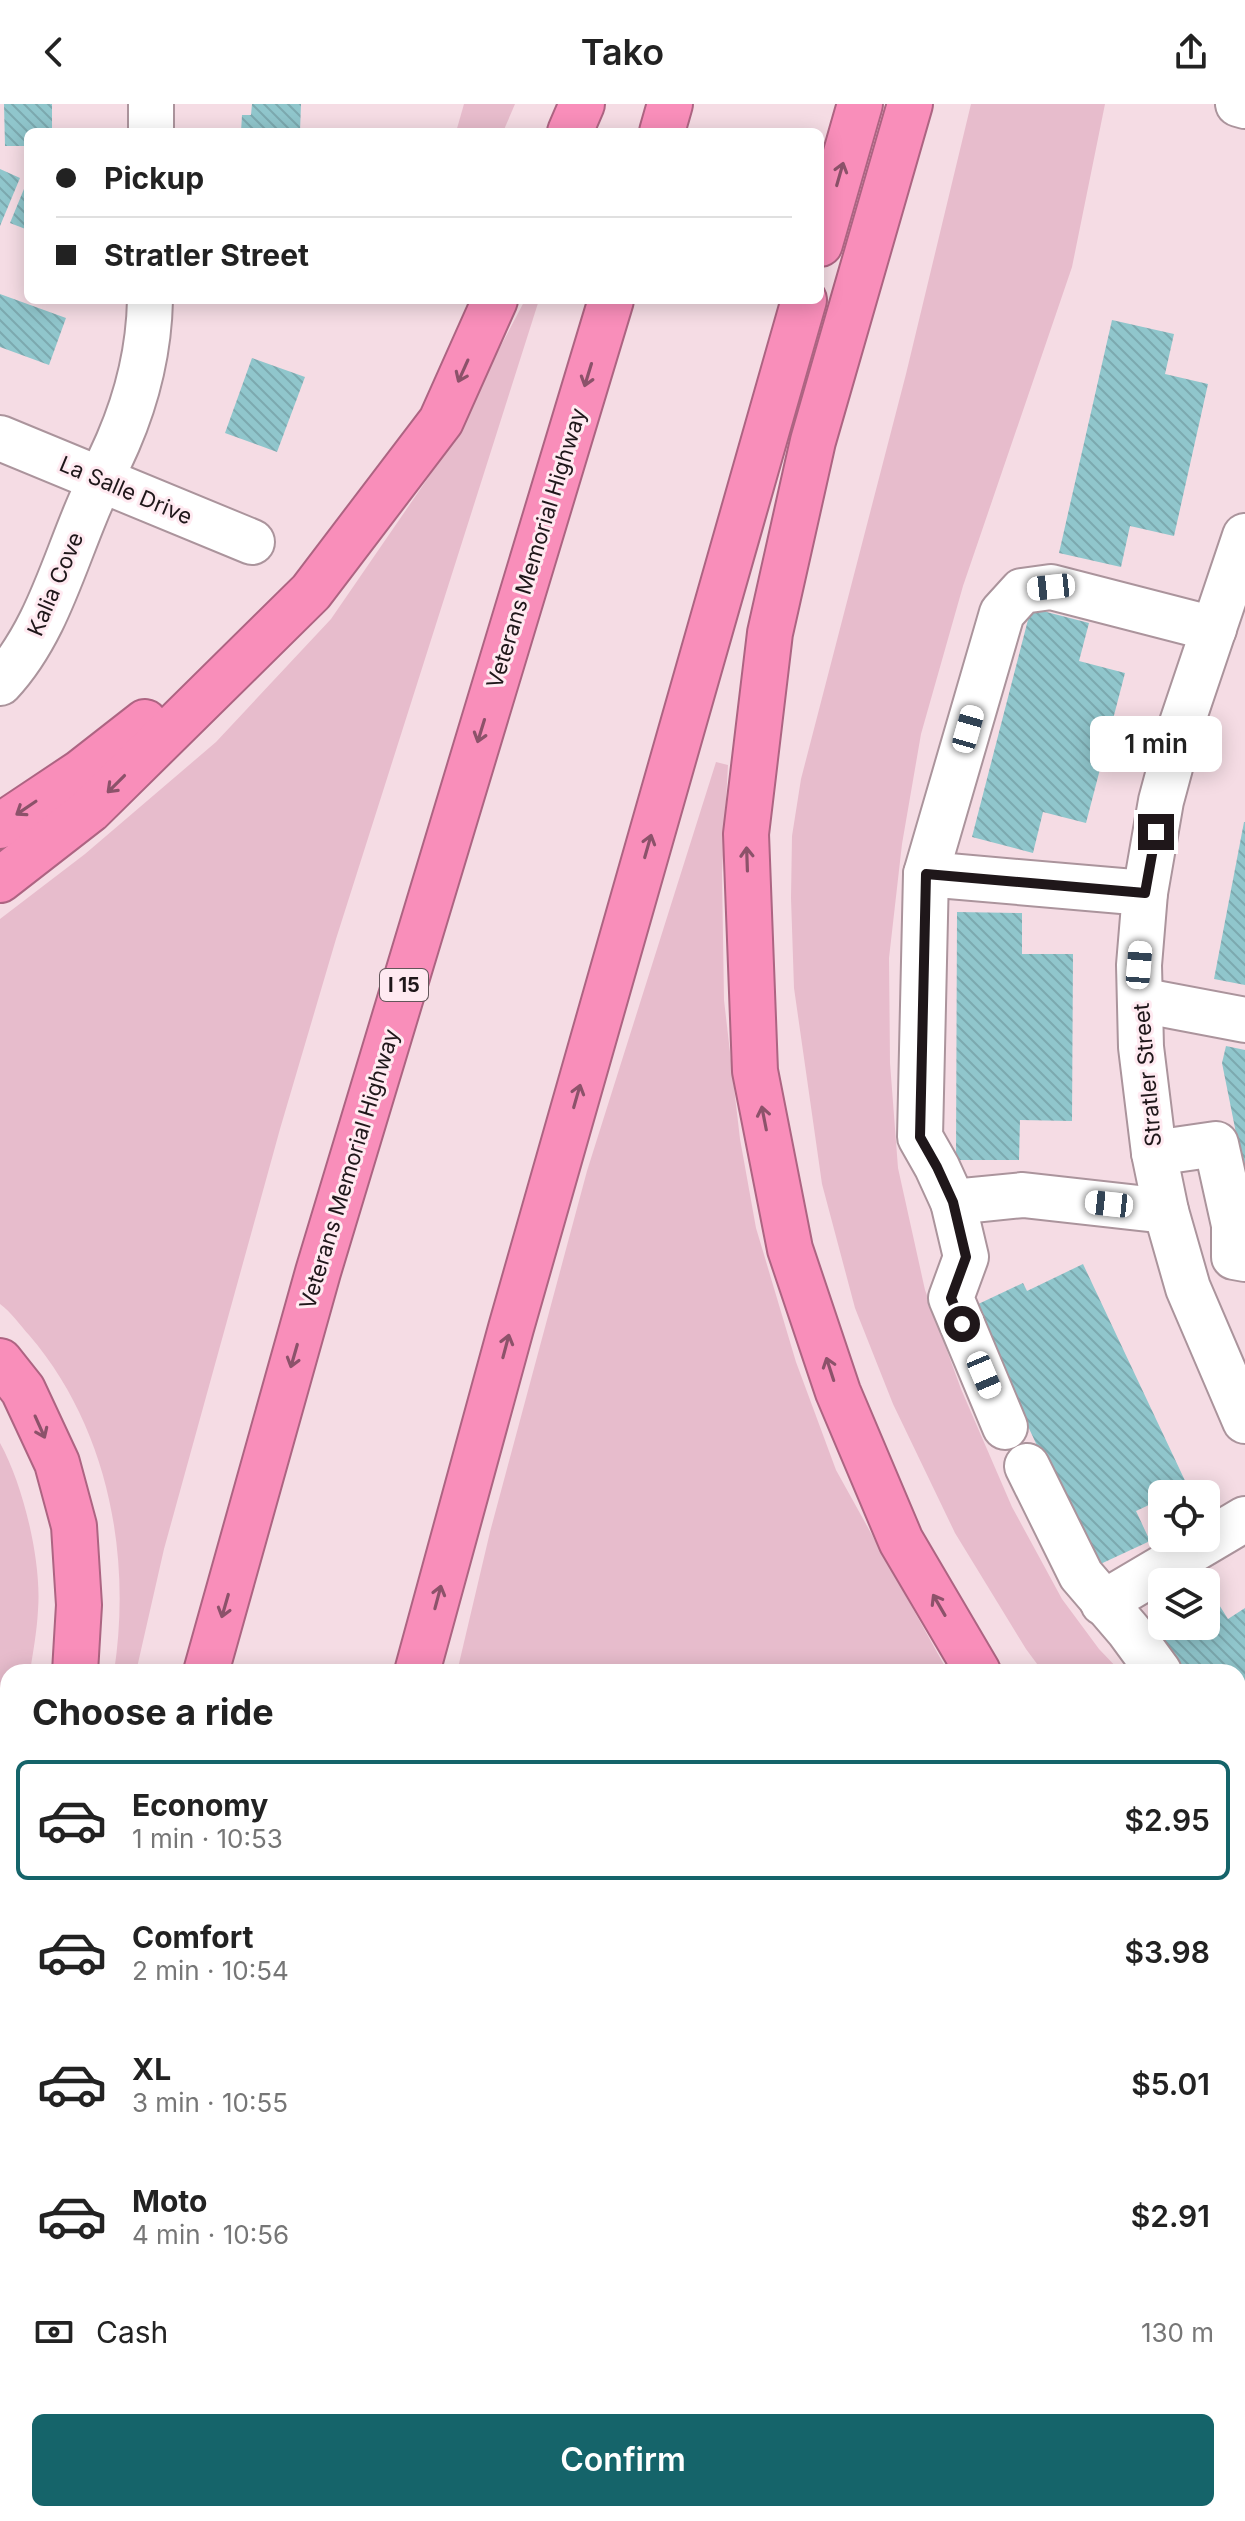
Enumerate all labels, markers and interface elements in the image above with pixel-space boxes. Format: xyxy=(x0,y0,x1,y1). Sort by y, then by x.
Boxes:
icon: back xyxy=(32,30,76,74)
text: Tako xyxy=(581,30,664,74)
icon: share xyxy=(1169,30,1213,74)
text: Pickup xyxy=(104,160,204,196)
one-way arrow xyxy=(833,162,848,188)
text: Stratler Street xyxy=(104,237,309,273)
one-way arrow xyxy=(455,359,470,383)
one-way arrow xyxy=(580,361,595,387)
street label: Veterans Memorial Highway xyxy=(481,405,591,691)
street label: La Salle Drive xyxy=(56,450,196,530)
street label: Kalia Cove xyxy=(22,528,88,640)
car xyxy=(1026,573,1076,601)
car xyxy=(950,703,986,755)
callout: 1 min xyxy=(1090,716,1222,772)
one-way arrow xyxy=(473,717,488,743)
text: 1 min xyxy=(1124,728,1188,759)
one-way arrow xyxy=(106,775,126,794)
one-way arrow xyxy=(15,801,38,817)
route end xyxy=(1138,814,1174,850)
one-way arrow xyxy=(641,833,656,859)
one-way arrow xyxy=(739,846,754,873)
car xyxy=(1125,940,1153,990)
road number: I 15 xyxy=(380,969,428,1001)
street label: Stratler Street xyxy=(1128,1002,1166,1148)
street label: Veterans Memorial Highway xyxy=(294,1026,404,1312)
one-way arrow xyxy=(570,1083,585,1109)
one-way arrow xyxy=(756,1106,771,1131)
car xyxy=(1084,1190,1134,1218)
route start xyxy=(944,1306,980,1342)
one-way arrow xyxy=(499,1333,514,1359)
one-way arrow xyxy=(286,1342,301,1368)
car xyxy=(964,1348,1004,1402)
one-way arrow xyxy=(822,1357,837,1382)
one-way arrow xyxy=(33,1415,48,1439)
map controls xyxy=(1148,1480,1220,1640)
button: locate xyxy=(1148,1480,1220,1552)
button: layers xyxy=(1148,1568,1220,1640)
one-way arrow xyxy=(431,1584,446,1610)
one-way arrow xyxy=(216,1593,231,1619)
one-way arrow xyxy=(930,1593,946,1616)
text: Choose a ride xyxy=(32,1690,274,1734)
icon: car xyxy=(36,1784,108,1856)
text: Economy xyxy=(132,1787,268,1823)
text: $2.95 xyxy=(1124,1802,1210,1838)
text: 1 min · 10:53 xyxy=(132,1823,283,1854)
icon: car xyxy=(36,1916,108,1988)
text: Comfort xyxy=(132,1919,253,1955)
text: $3.98 xyxy=(1124,1934,1210,1970)
text: 2 min · 10:54 xyxy=(132,1955,289,1986)
icon: car xyxy=(36,2048,108,2120)
text: XL xyxy=(132,2051,171,2087)
text: $5.01 xyxy=(1131,2066,1210,2102)
text: 3 min · 10:55 xyxy=(132,2087,288,2118)
icon: car xyxy=(36,2180,108,2252)
text: Moto xyxy=(132,2183,207,2219)
text: $2.91 xyxy=(1131,2198,1210,2234)
text: 4 min · 10:56 xyxy=(132,2219,289,2250)
icon: cash xyxy=(32,2310,76,2354)
text: Cash xyxy=(96,2314,168,2350)
text: 130 m xyxy=(1141,2317,1214,2348)
button: Confirm xyxy=(32,2414,1214,2506)

